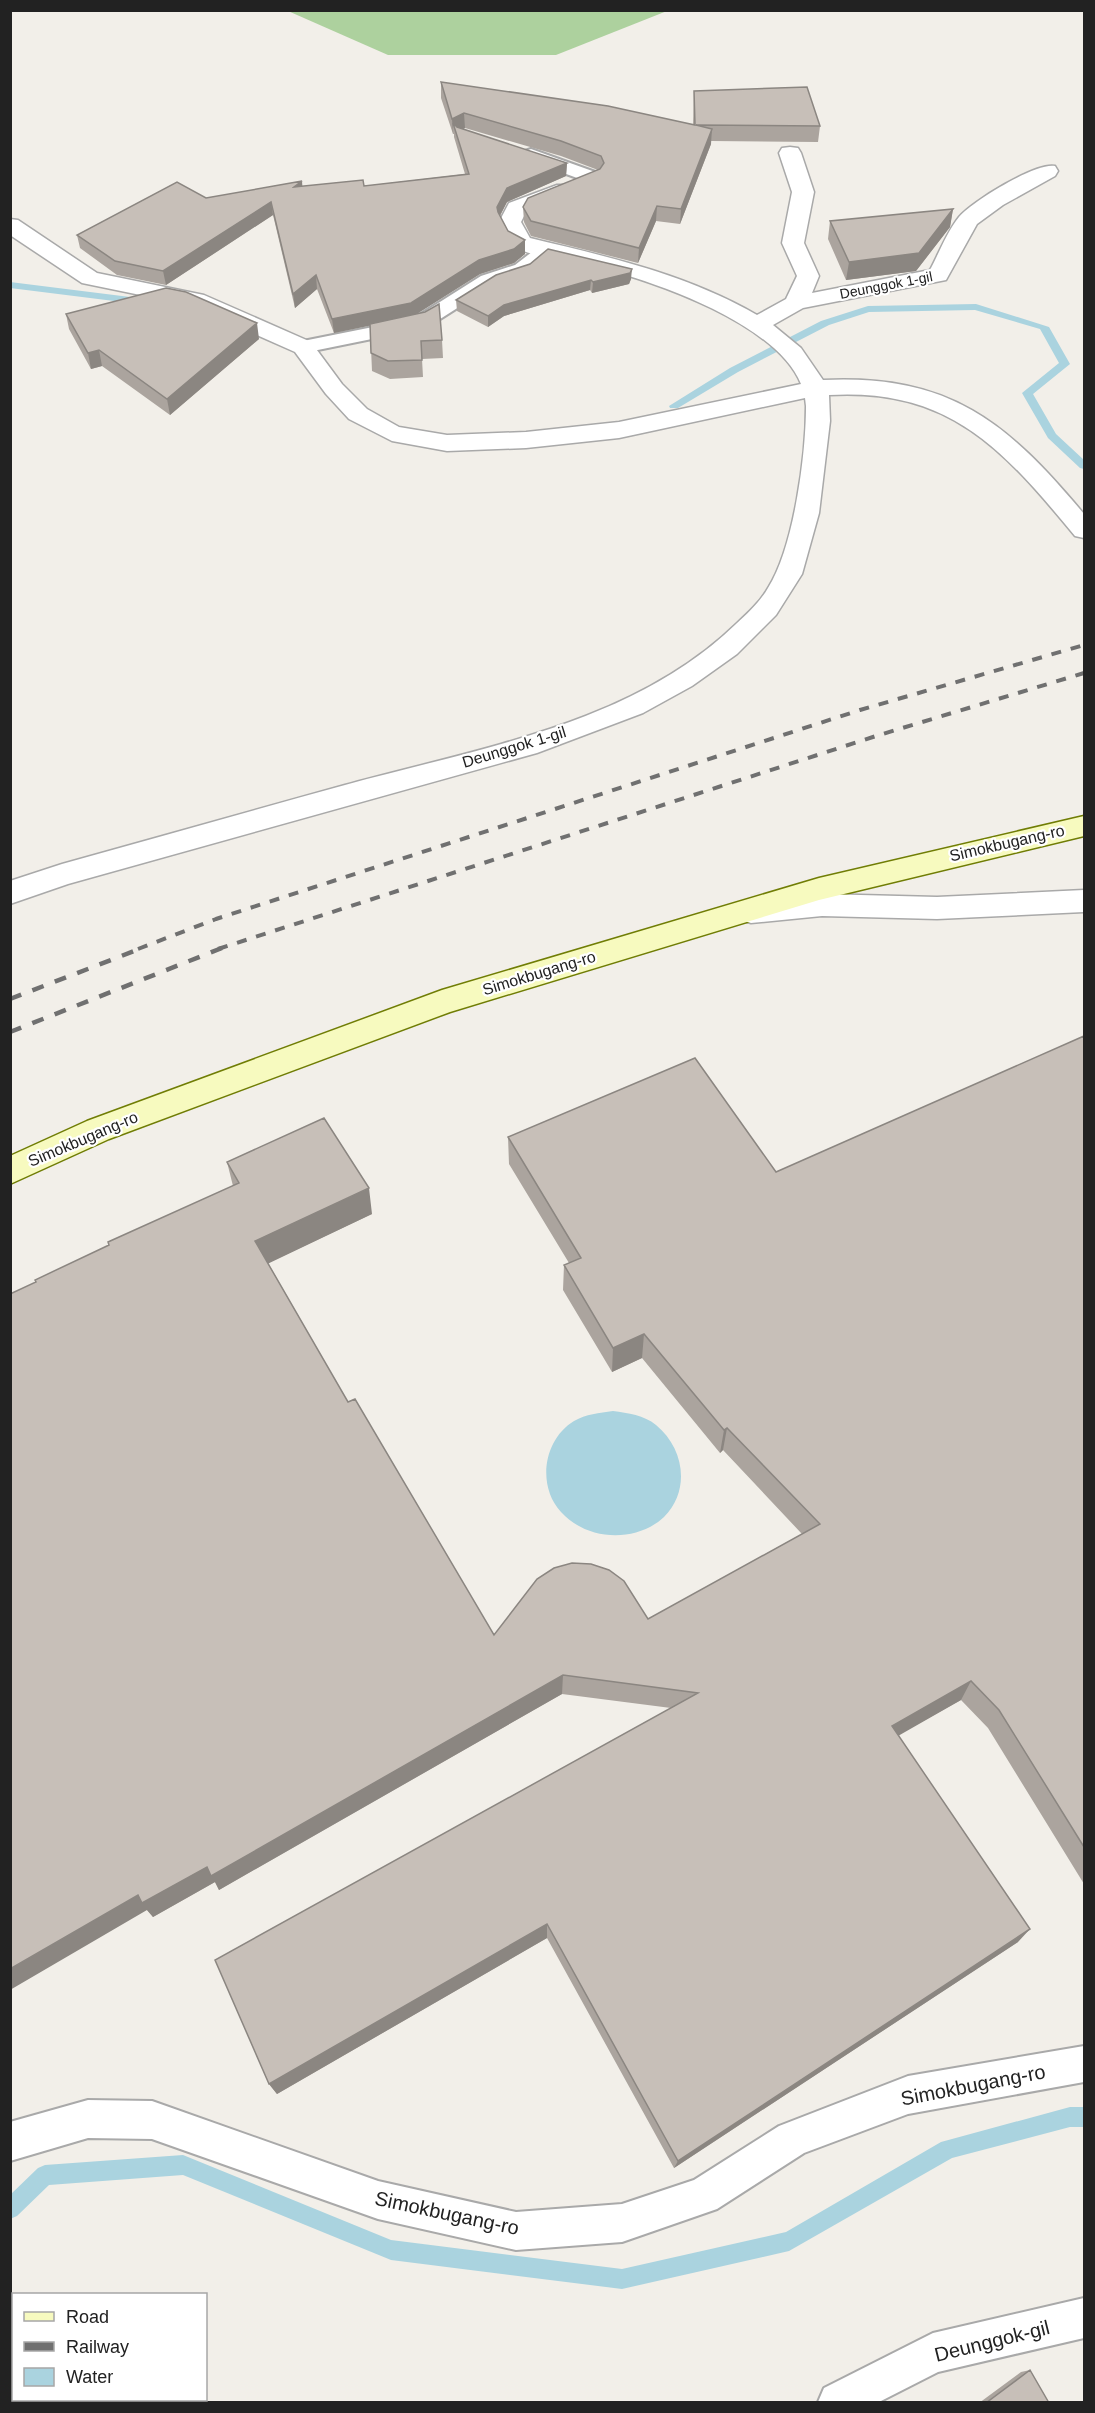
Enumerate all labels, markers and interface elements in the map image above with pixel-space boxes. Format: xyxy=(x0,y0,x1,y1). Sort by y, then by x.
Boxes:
street label: Deunggok 1-gil xyxy=(838,268,934,302)
street label: Deunggok 1-gil xyxy=(460,723,568,771)
street label: Simokbugang-ro xyxy=(948,821,1066,864)
street label: Simokbugang-ro xyxy=(480,948,598,998)
street label: Simokbugang-ro xyxy=(26,1108,140,1170)
street label: Simokbugang-ro xyxy=(899,2060,1047,2110)
street label: Simokbugang-ro xyxy=(373,2187,521,2239)
legend xyxy=(12,2293,207,2401)
text: Road xyxy=(66,2307,109,2327)
street label: Deunggok-gil xyxy=(932,2316,1052,2366)
text: Railway xyxy=(66,2337,129,2357)
text: Water xyxy=(66,2367,113,2387)

